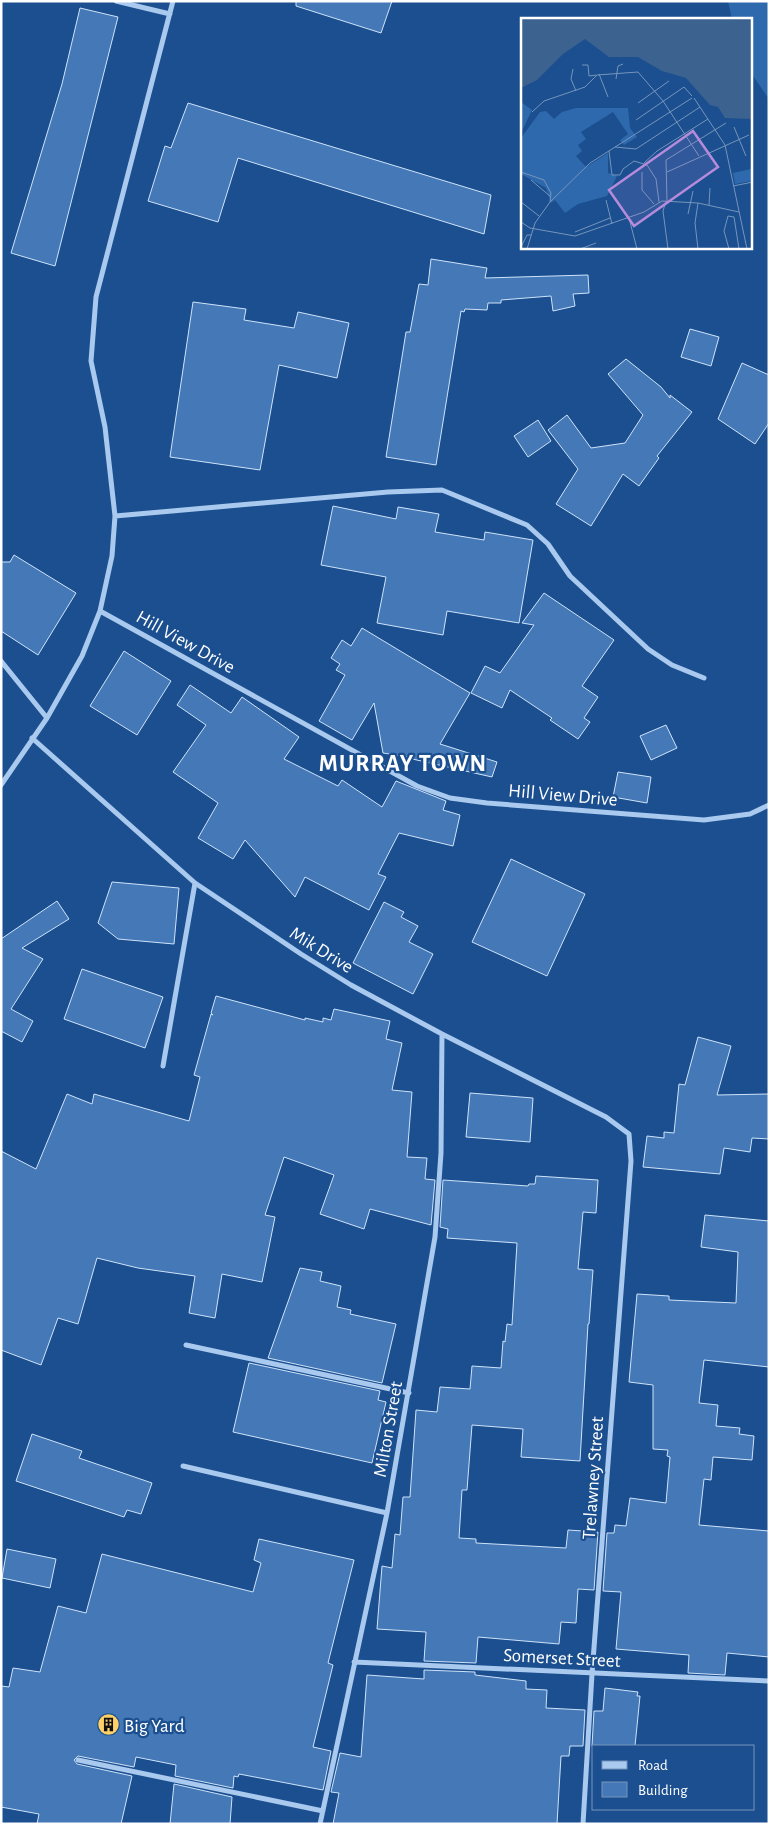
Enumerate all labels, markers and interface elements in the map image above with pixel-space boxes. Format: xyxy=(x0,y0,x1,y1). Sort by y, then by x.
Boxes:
inset map xyxy=(521,18,752,249)
street label: Hill View Drive xyxy=(133,607,238,677)
district label: MURRAY TOWN xyxy=(319,752,487,776)
street label: Hill View Drive xyxy=(507,781,618,810)
street label: Mik Drive xyxy=(286,923,356,977)
street label: Milton Street xyxy=(371,1380,406,1479)
street label: Trelawney Street xyxy=(580,1416,607,1540)
street label: Somerset Street xyxy=(503,1646,621,1671)
building icon: Big Yard xyxy=(96,1713,120,1737)
place label: Big Yard xyxy=(124,1717,185,1736)
legend xyxy=(592,1745,755,1810)
text: Road xyxy=(638,1758,668,1773)
text: Building xyxy=(638,1783,688,1798)

